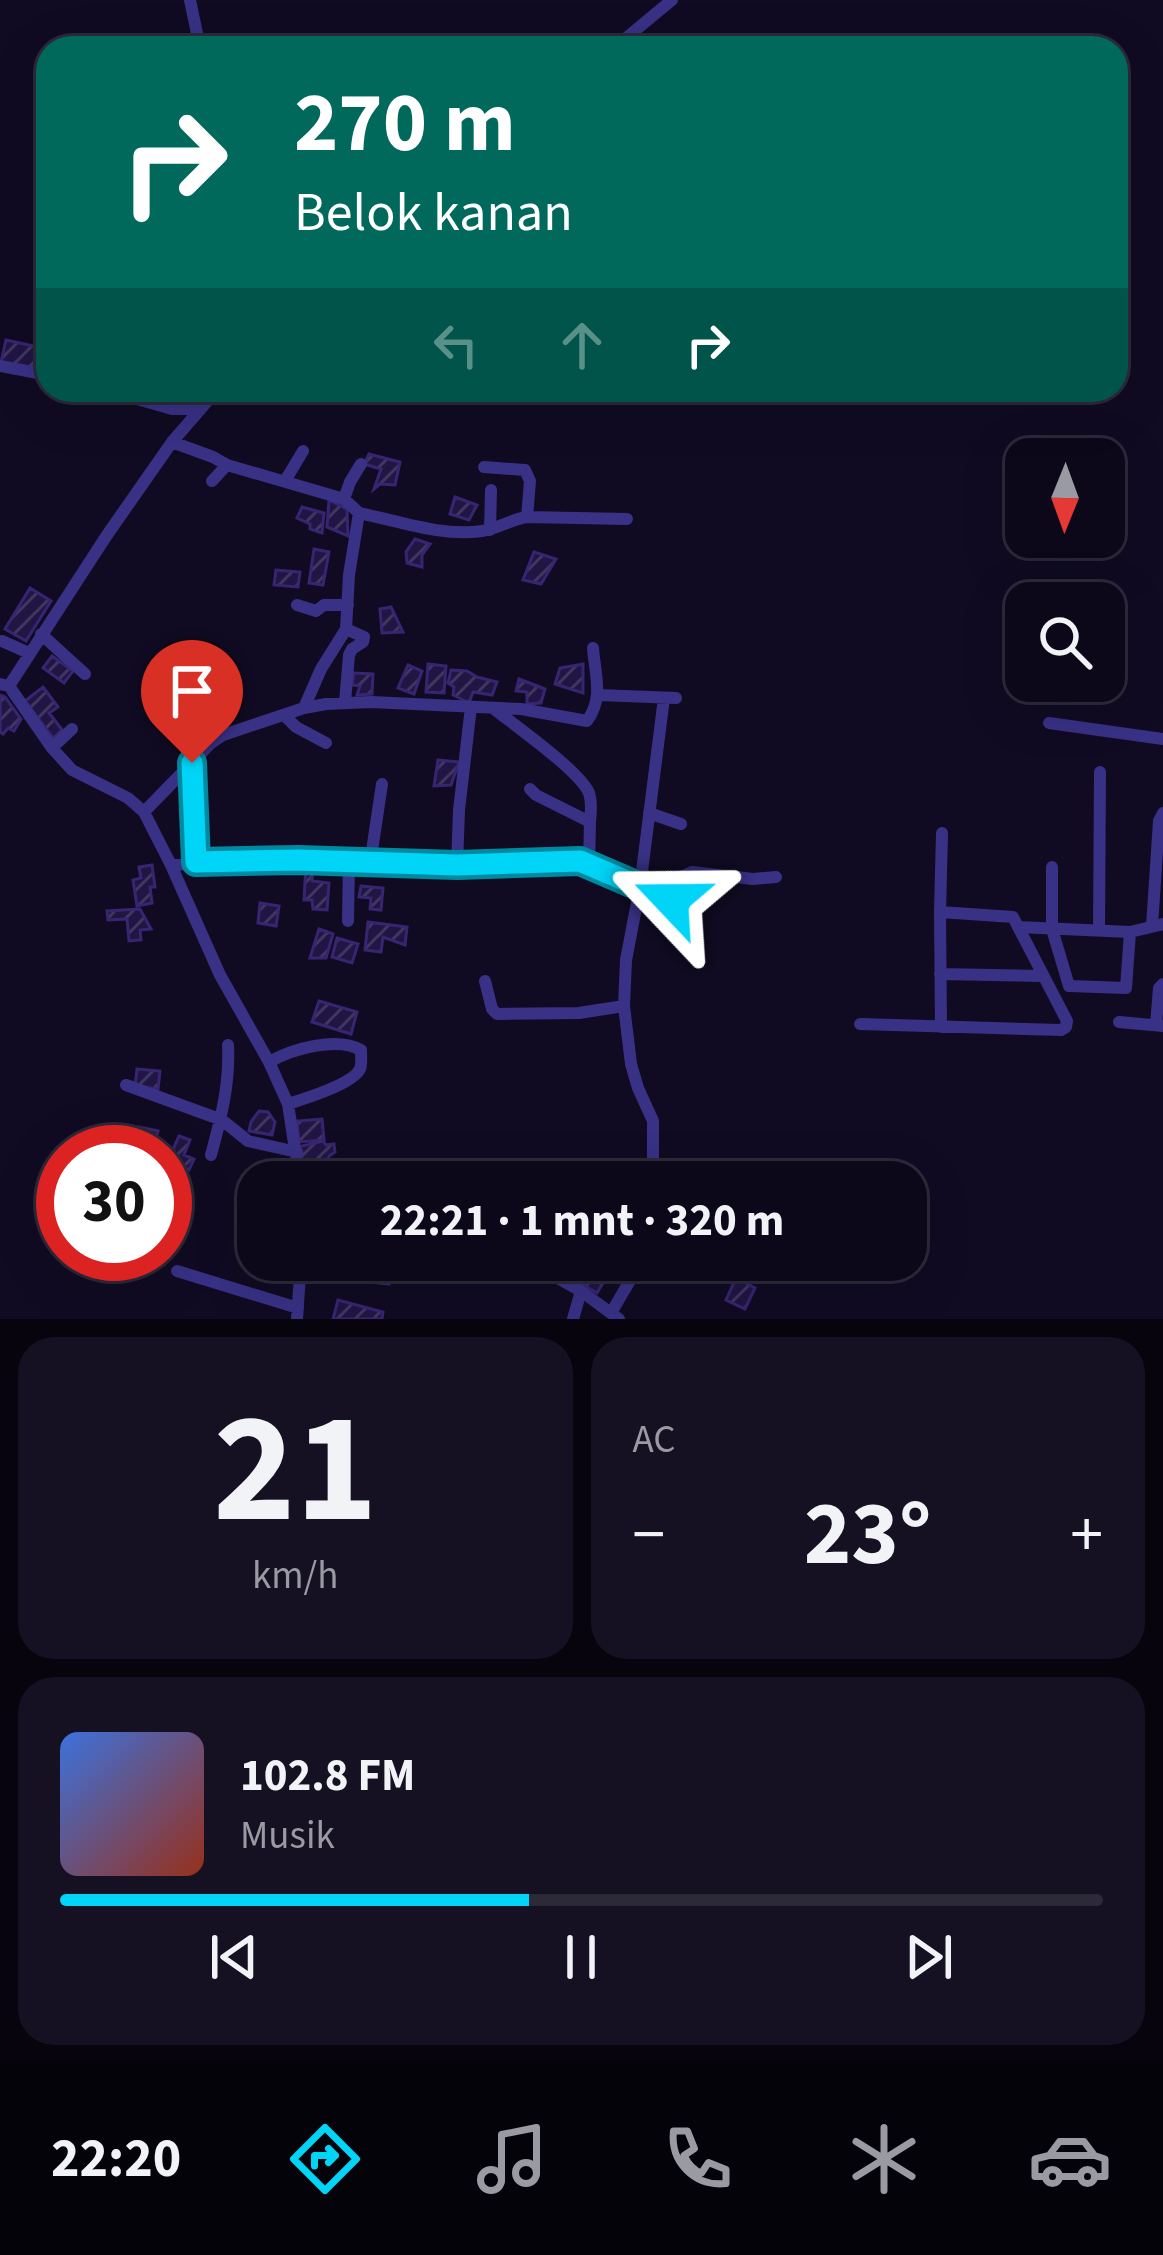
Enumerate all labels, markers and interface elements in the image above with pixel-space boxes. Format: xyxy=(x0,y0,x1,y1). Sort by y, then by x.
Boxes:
text: 270 m xyxy=(294,64,516,184)
icon: right xyxy=(96,84,252,240)
text: Belok kanan xyxy=(294,175,573,252)
icon: left xyxy=(423,312,489,378)
icon: ahead xyxy=(549,312,615,378)
icon: right xyxy=(675,312,741,378)
north arrow xyxy=(1005,438,1125,558)
map controls xyxy=(1005,438,1125,702)
button: search xyxy=(1005,582,1125,702)
pin xyxy=(141,640,243,763)
icon: arrive xyxy=(159,658,225,724)
position arrow xyxy=(608,837,734,963)
speed limit sign: 30 xyxy=(36,1125,192,1281)
text: 22:21 · 1 mnt · 320 m xyxy=(380,1189,784,1253)
text: 21 xyxy=(213,1359,378,1581)
text: AC xyxy=(633,1412,676,1468)
text: 23° xyxy=(804,1471,932,1599)
text: − xyxy=(633,1488,665,1582)
text: + xyxy=(1070,1488,1103,1582)
text: km/h xyxy=(252,1548,339,1604)
text: 102.8 FM xyxy=(240,1744,415,1808)
text: Musik xyxy=(240,1808,335,1864)
icon: previous xyxy=(201,1924,267,1990)
icon: pause xyxy=(548,1924,614,1990)
icon: next xyxy=(896,1924,962,1990)
icon: directions xyxy=(283,2117,367,2201)
icon: music xyxy=(470,2117,554,2201)
icon: phone xyxy=(656,2117,740,2201)
icon: climate xyxy=(842,2117,926,2201)
icon: car xyxy=(1028,2117,1112,2201)
text: 22:20 xyxy=(51,2121,181,2198)

